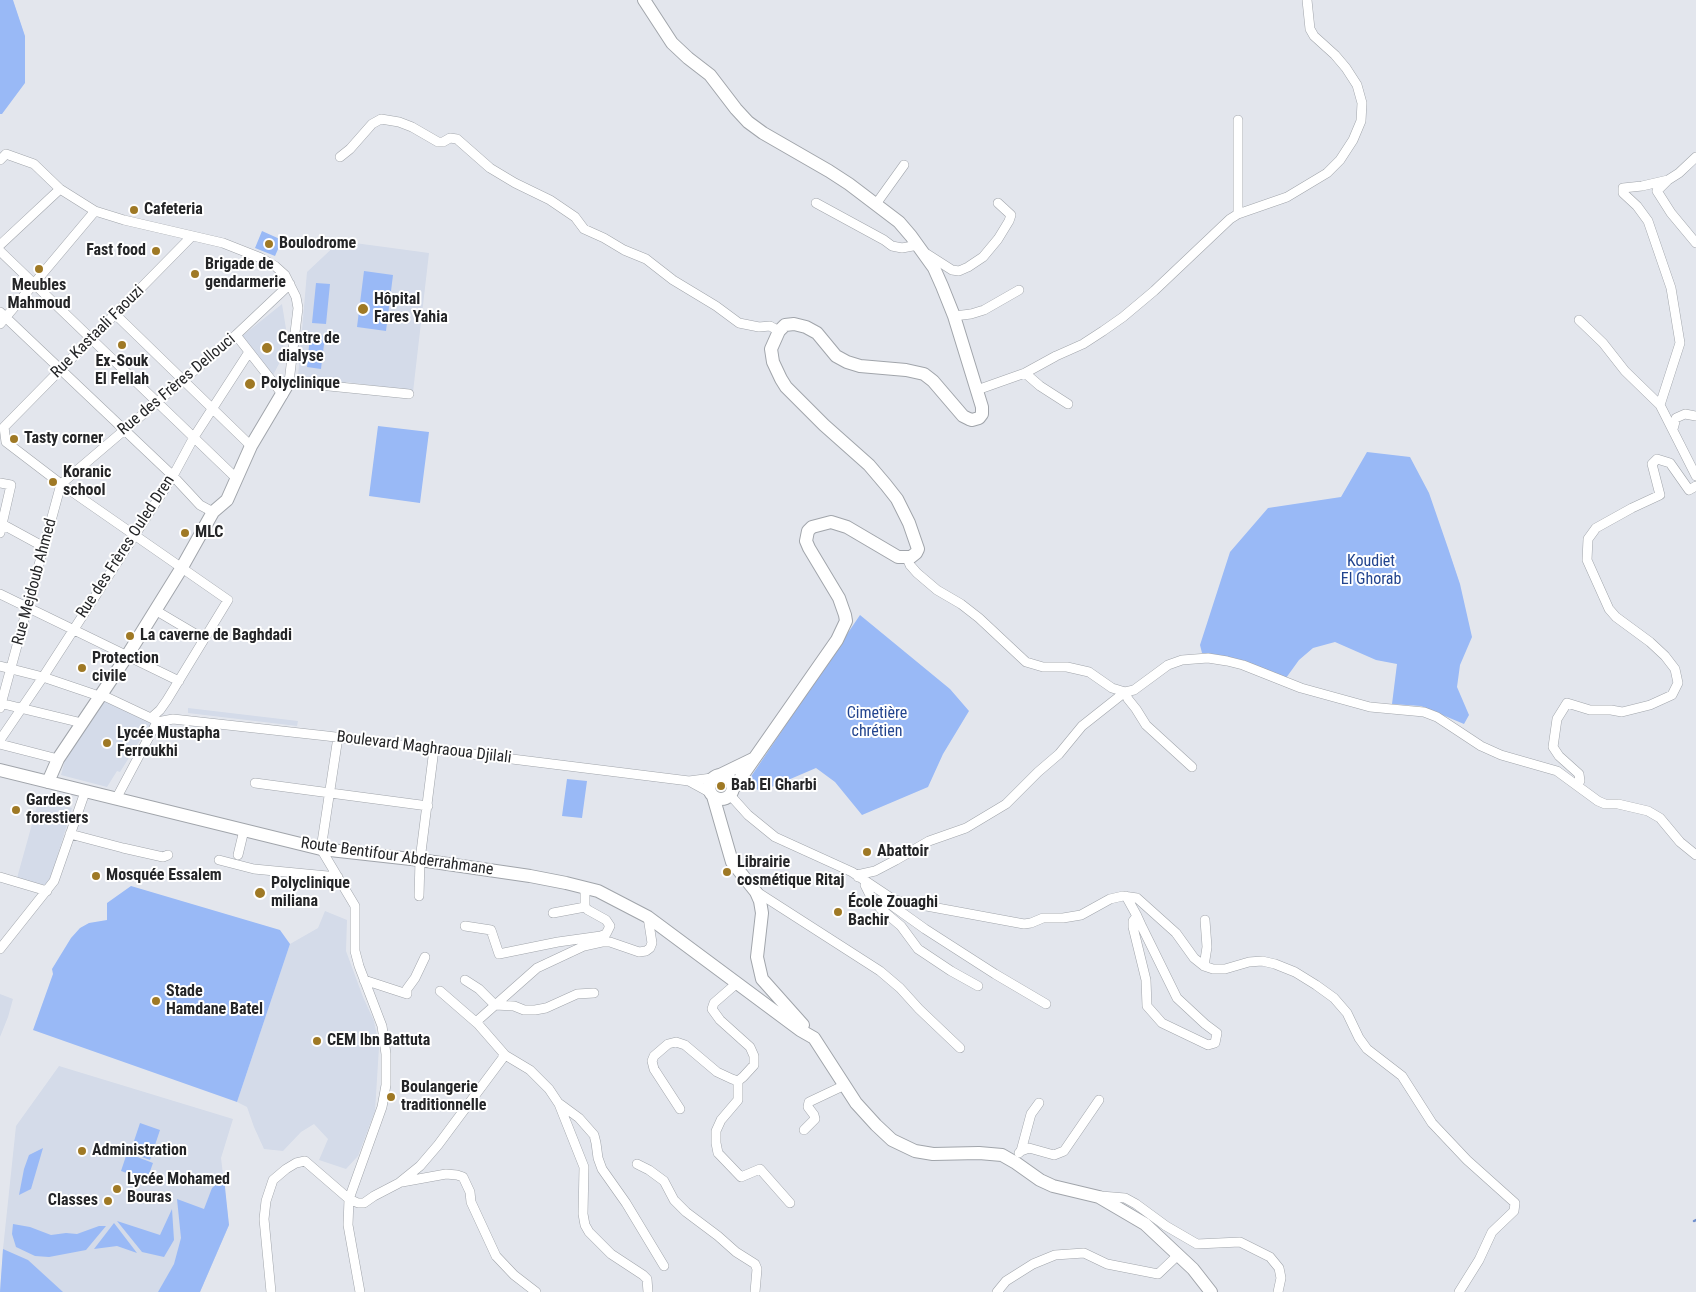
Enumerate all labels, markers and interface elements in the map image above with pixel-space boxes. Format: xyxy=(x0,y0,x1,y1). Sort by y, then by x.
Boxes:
place label: Cafeteria xyxy=(144,200,203,220)
marker: Cafeteria xyxy=(128,204,140,216)
place label: Boulodrome xyxy=(279,234,356,254)
marker: Boulodrome xyxy=(263,238,275,250)
place label: Fast food xyxy=(86,241,146,261)
marker: Fast food xyxy=(150,245,162,257)
place label: Brigade de gendarmerie xyxy=(205,255,286,293)
marker: Meubles Mahmoud xyxy=(33,263,45,275)
marker: Brigade de gendarmerie xyxy=(189,268,201,280)
place label: Meubles Mahmoud xyxy=(7,276,71,314)
street label: Rue Kastaali Faouzi xyxy=(47,281,149,383)
place label: Hôpital Fares Yahia xyxy=(374,290,448,328)
marker: Hôpital Fares Yahia xyxy=(356,302,370,316)
place label: Centre de dialyse xyxy=(278,329,340,367)
street label: Rue des Frères Dellouci xyxy=(114,330,240,440)
marker: Ex-Souk El Fellah xyxy=(116,339,128,351)
marker: Centre de dialyse xyxy=(260,341,274,355)
place label: Ex-Souk El Fellah xyxy=(95,352,149,390)
place label: Polyclinique xyxy=(261,374,340,394)
marker: Polyclinique xyxy=(243,377,257,391)
place label: Tasty corner xyxy=(24,429,103,449)
marker: Tasty corner xyxy=(8,433,20,445)
place label: Koranic school xyxy=(63,463,111,501)
street label: Rue des Frères Ouled Dren xyxy=(73,472,179,622)
marker: Koranic school xyxy=(47,476,59,488)
street label: Rue Mejdoub Ahmed xyxy=(9,517,61,647)
place label: MLC xyxy=(195,523,223,543)
marker: MLC xyxy=(179,527,191,539)
park label: Koudiet El Ghorab xyxy=(1341,552,1401,590)
place label: La caverne de Baghdadi xyxy=(140,626,292,646)
marker: La caverne de Baghdadi xyxy=(124,630,136,642)
place label: Protection civile xyxy=(92,649,159,687)
marker: Protection civile xyxy=(76,662,88,674)
park label: Cimetière chrétien xyxy=(847,704,907,742)
place label: Lycée Mustapha Ferroukhi xyxy=(117,724,220,762)
street label: Boulevard Maghraoua Djilali xyxy=(335,728,513,768)
marker: Lycée Mustapha Ferroukhi xyxy=(101,737,113,749)
place label: Bab El Gharbi xyxy=(731,776,817,796)
marker: Bab El Gharbi xyxy=(715,780,727,792)
place label: Gardes forestiers xyxy=(26,791,88,829)
marker: Gardes forestiers xyxy=(10,804,22,816)
street label: Route Bentifour Abderrahmane xyxy=(299,834,495,880)
place label: Abattoir xyxy=(877,842,929,862)
marker: Abattoir xyxy=(861,846,873,858)
place label: Librairie cosmétique Ritaj xyxy=(737,853,844,891)
place label: Mosquée Essalem xyxy=(106,866,222,886)
marker: Librairie cosmétique Ritaj xyxy=(721,866,733,878)
marker: Mosquée Essalem xyxy=(90,870,102,882)
place label: Polyclinique miliana xyxy=(271,874,350,912)
marker: Polyclinique miliana xyxy=(253,886,267,900)
place label: École Zouaghi Bachir xyxy=(848,893,938,931)
marker: École Zouaghi Bachir xyxy=(832,906,844,918)
place label: Stade Hamdane Batel xyxy=(166,982,263,1020)
marker: Stade Hamdane Batel xyxy=(150,995,162,1007)
place label: CEM Ibn Battuta xyxy=(327,1031,430,1051)
marker: CEM Ibn Battuta xyxy=(311,1035,323,1047)
place label: Boulangerie traditionnelle xyxy=(401,1078,486,1116)
marker: Boulangerie traditionnelle xyxy=(385,1091,397,1103)
place label: Administration xyxy=(92,1141,187,1161)
marker: Administration xyxy=(76,1145,88,1157)
place label: Lycée Mohamed Bouras xyxy=(127,1170,230,1208)
marker: Lycée Mohamed Bouras xyxy=(111,1183,123,1195)
place label: Classes xyxy=(48,1191,98,1211)
marker: Classes xyxy=(102,1195,114,1207)

